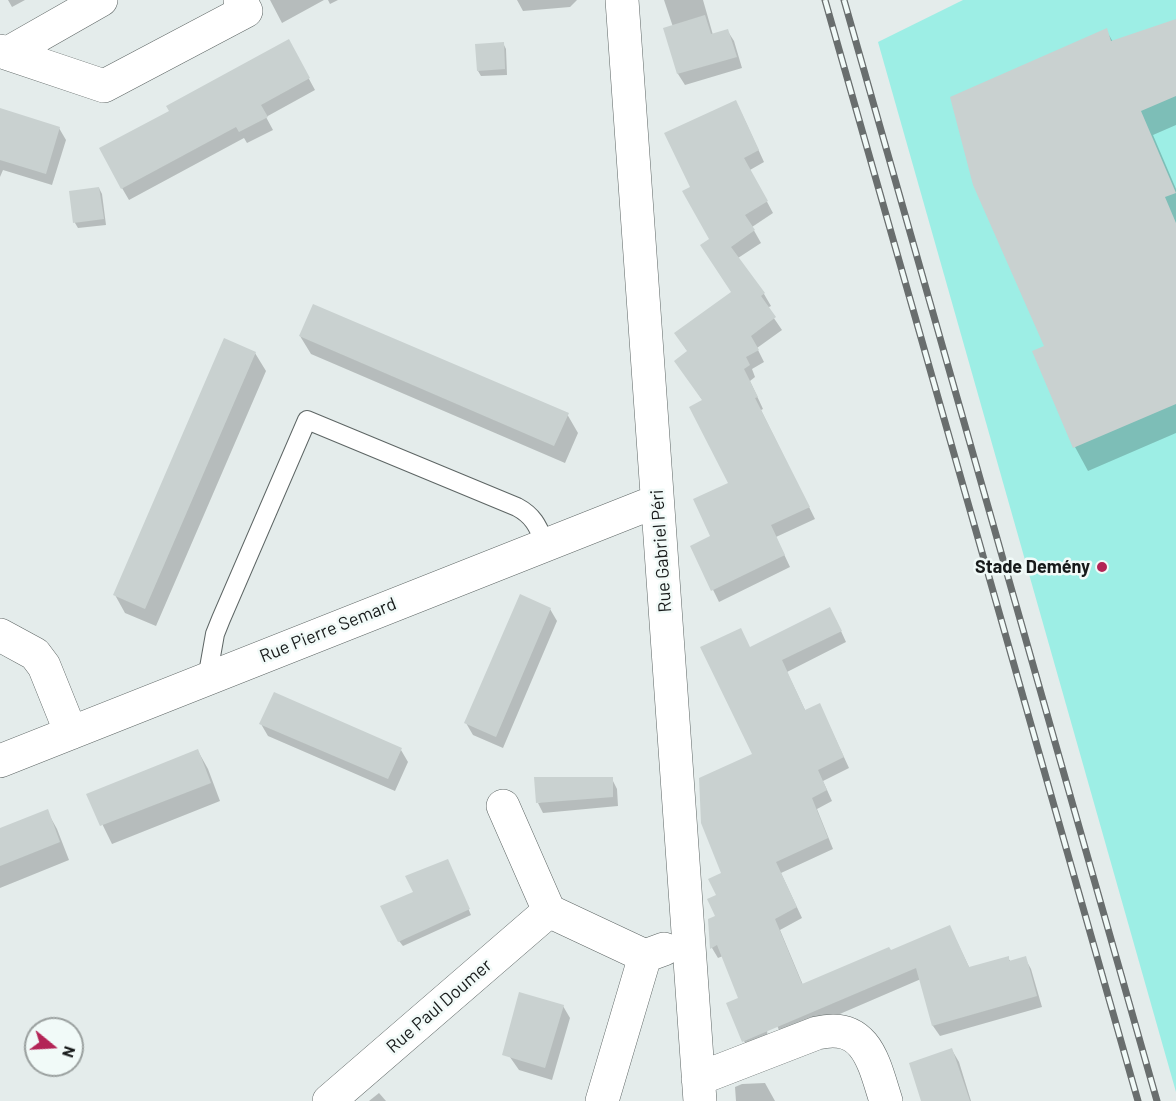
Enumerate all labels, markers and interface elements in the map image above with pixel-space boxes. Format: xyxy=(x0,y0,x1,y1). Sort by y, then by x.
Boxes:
street label: Rue Gabriel Péri xyxy=(646,489,676,613)
place label: Stade Demény xyxy=(975,556,1090,578)
marker: Stade Demény xyxy=(1095,560,1109,574)
street label: Rue Pierre Semard xyxy=(257,593,399,667)
street label: Rue Paul Doumer xyxy=(382,954,496,1058)
north arrow xyxy=(24,1017,84,1077)
text: N xyxy=(59,1044,80,1060)

